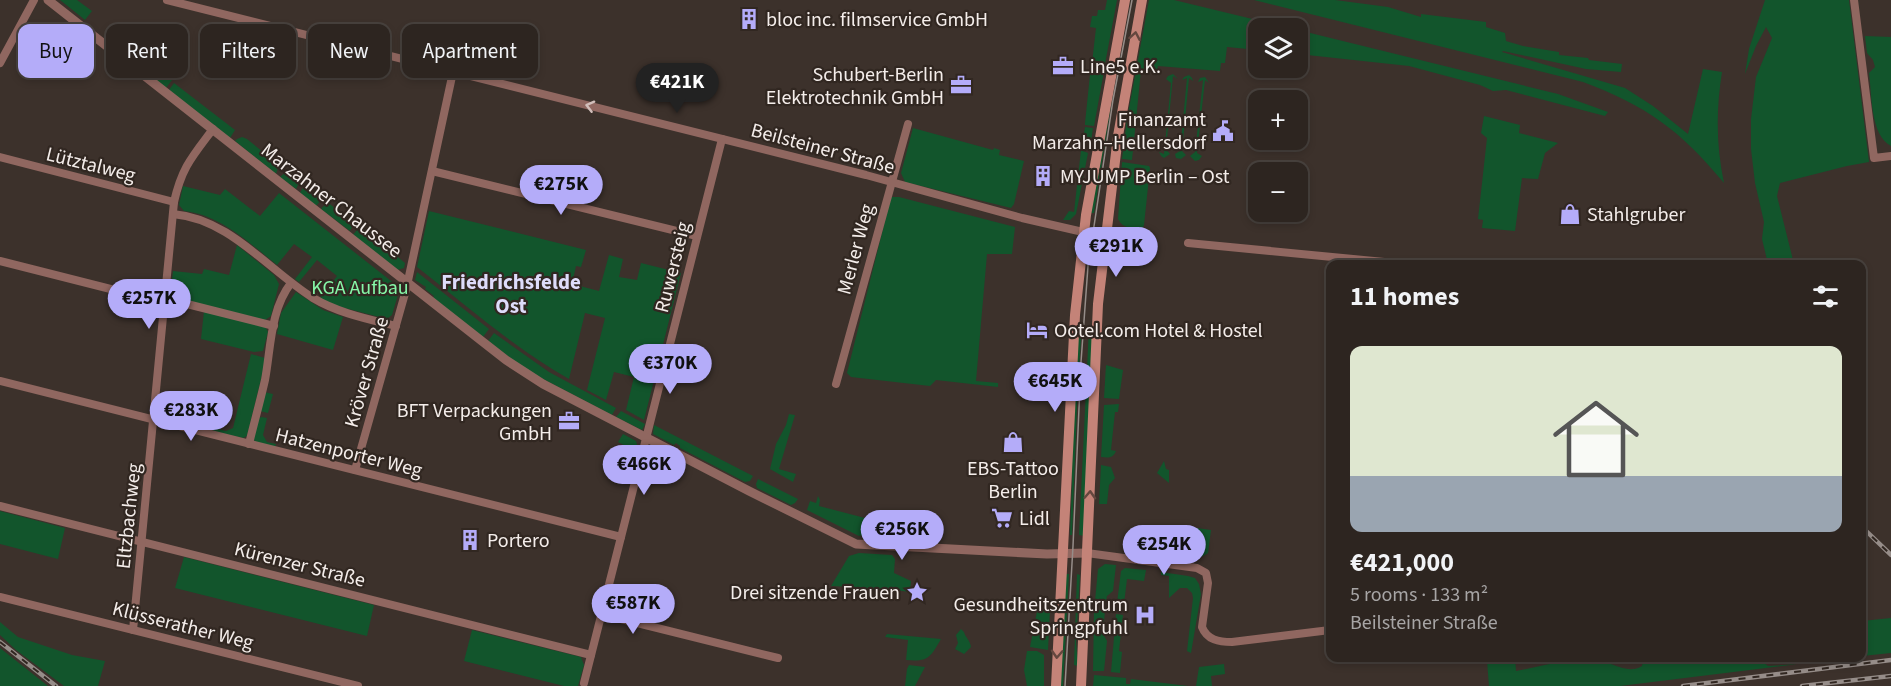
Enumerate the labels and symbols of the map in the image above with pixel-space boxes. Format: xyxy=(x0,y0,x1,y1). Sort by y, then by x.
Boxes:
place label: bloc inc. filmservice GmbH xyxy=(766,6,988,34)
building icon: bloc inc. filmservice GmbH xyxy=(737,7,761,31)
one-way arrow xyxy=(1128,31,1141,41)
place label: Line5 e.K. xyxy=(1080,53,1161,81)
office icon: Line5 e.K. xyxy=(1051,54,1075,78)
place label: Schubert-Berlin Elektrotechnik GmbH xyxy=(766,61,944,112)
pin: €421K xyxy=(635,63,719,114)
office icon: Schubert-Berlin Elektrotechnik GmbH xyxy=(949,73,973,97)
one-way arrow xyxy=(585,100,595,113)
place label: Finanzamt Marzahn–Hellersdorf xyxy=(1032,106,1207,157)
street label: Beilsteiner Straße xyxy=(748,116,898,182)
public building icon: Finanzamt Marzahn–Hellersdorf xyxy=(1211,119,1235,143)
street label: Marzahner Chaussee xyxy=(255,137,408,265)
street label: Lütztalweg xyxy=(43,140,138,190)
place label: MYJUMP Berlin – Ost xyxy=(1060,163,1230,191)
building icon: MYJUMP Berlin – Ost xyxy=(1031,164,1055,188)
pin: €275K xyxy=(519,165,603,216)
street label: Merler Weg xyxy=(830,201,882,298)
place label: Stahlgruber xyxy=(1587,201,1685,229)
shop icon: Stahlgruber xyxy=(1558,202,1582,226)
street label: Ruwersteig xyxy=(648,219,698,316)
pin: €291K xyxy=(1074,227,1158,278)
district label: Friedrichsfelde Ost xyxy=(441,267,581,321)
park label: KGA Aufbau xyxy=(311,274,409,302)
pin: €257K xyxy=(107,279,191,330)
street label: Kröver Straße xyxy=(338,313,396,431)
place label: Ootel.com Hotel & Hostel xyxy=(1054,317,1263,345)
hotel icon: Ootel.com Hotel & Hostel xyxy=(1025,318,1049,342)
pin: €370K xyxy=(628,344,712,395)
pin: €645K xyxy=(1013,362,1097,413)
pin: €283K xyxy=(149,391,233,442)
place label: BFT Verpackungen GmbH xyxy=(397,397,552,448)
office icon: BFT Verpackungen GmbH xyxy=(557,409,581,433)
street label: Hatzenporter Weg xyxy=(272,421,425,485)
shop icon: EBS-Tattoo Berlin xyxy=(1001,430,1025,454)
pin: €466K xyxy=(602,445,686,496)
place label: EBS-Tattoo Berlin xyxy=(967,455,1059,506)
street label: Eltzbachweg xyxy=(110,462,148,570)
one-way arrow xyxy=(1083,490,1096,499)
place label: Lidl xyxy=(1019,505,1050,533)
supermarket icon: Lidl xyxy=(990,506,1014,530)
pin: €256K xyxy=(860,510,944,561)
pin: €254K xyxy=(1122,525,1206,576)
place label: Portero xyxy=(487,527,550,555)
building icon: Portero xyxy=(458,528,482,552)
street label: Kürenzer Straße xyxy=(231,535,368,595)
place label: Drei sitzende Frauen xyxy=(730,579,900,607)
place icon: Drei sitzende Frauen xyxy=(905,580,929,604)
pin: €587K xyxy=(591,584,675,635)
place label: Gesundheitszentrum Springpfuhl xyxy=(953,591,1128,642)
street label: Klüsserather Weg xyxy=(109,595,256,657)
hospital icon: Gesundheitszentrum Springpfuhl xyxy=(1133,603,1157,627)
one-way arrow xyxy=(1051,649,1064,658)

